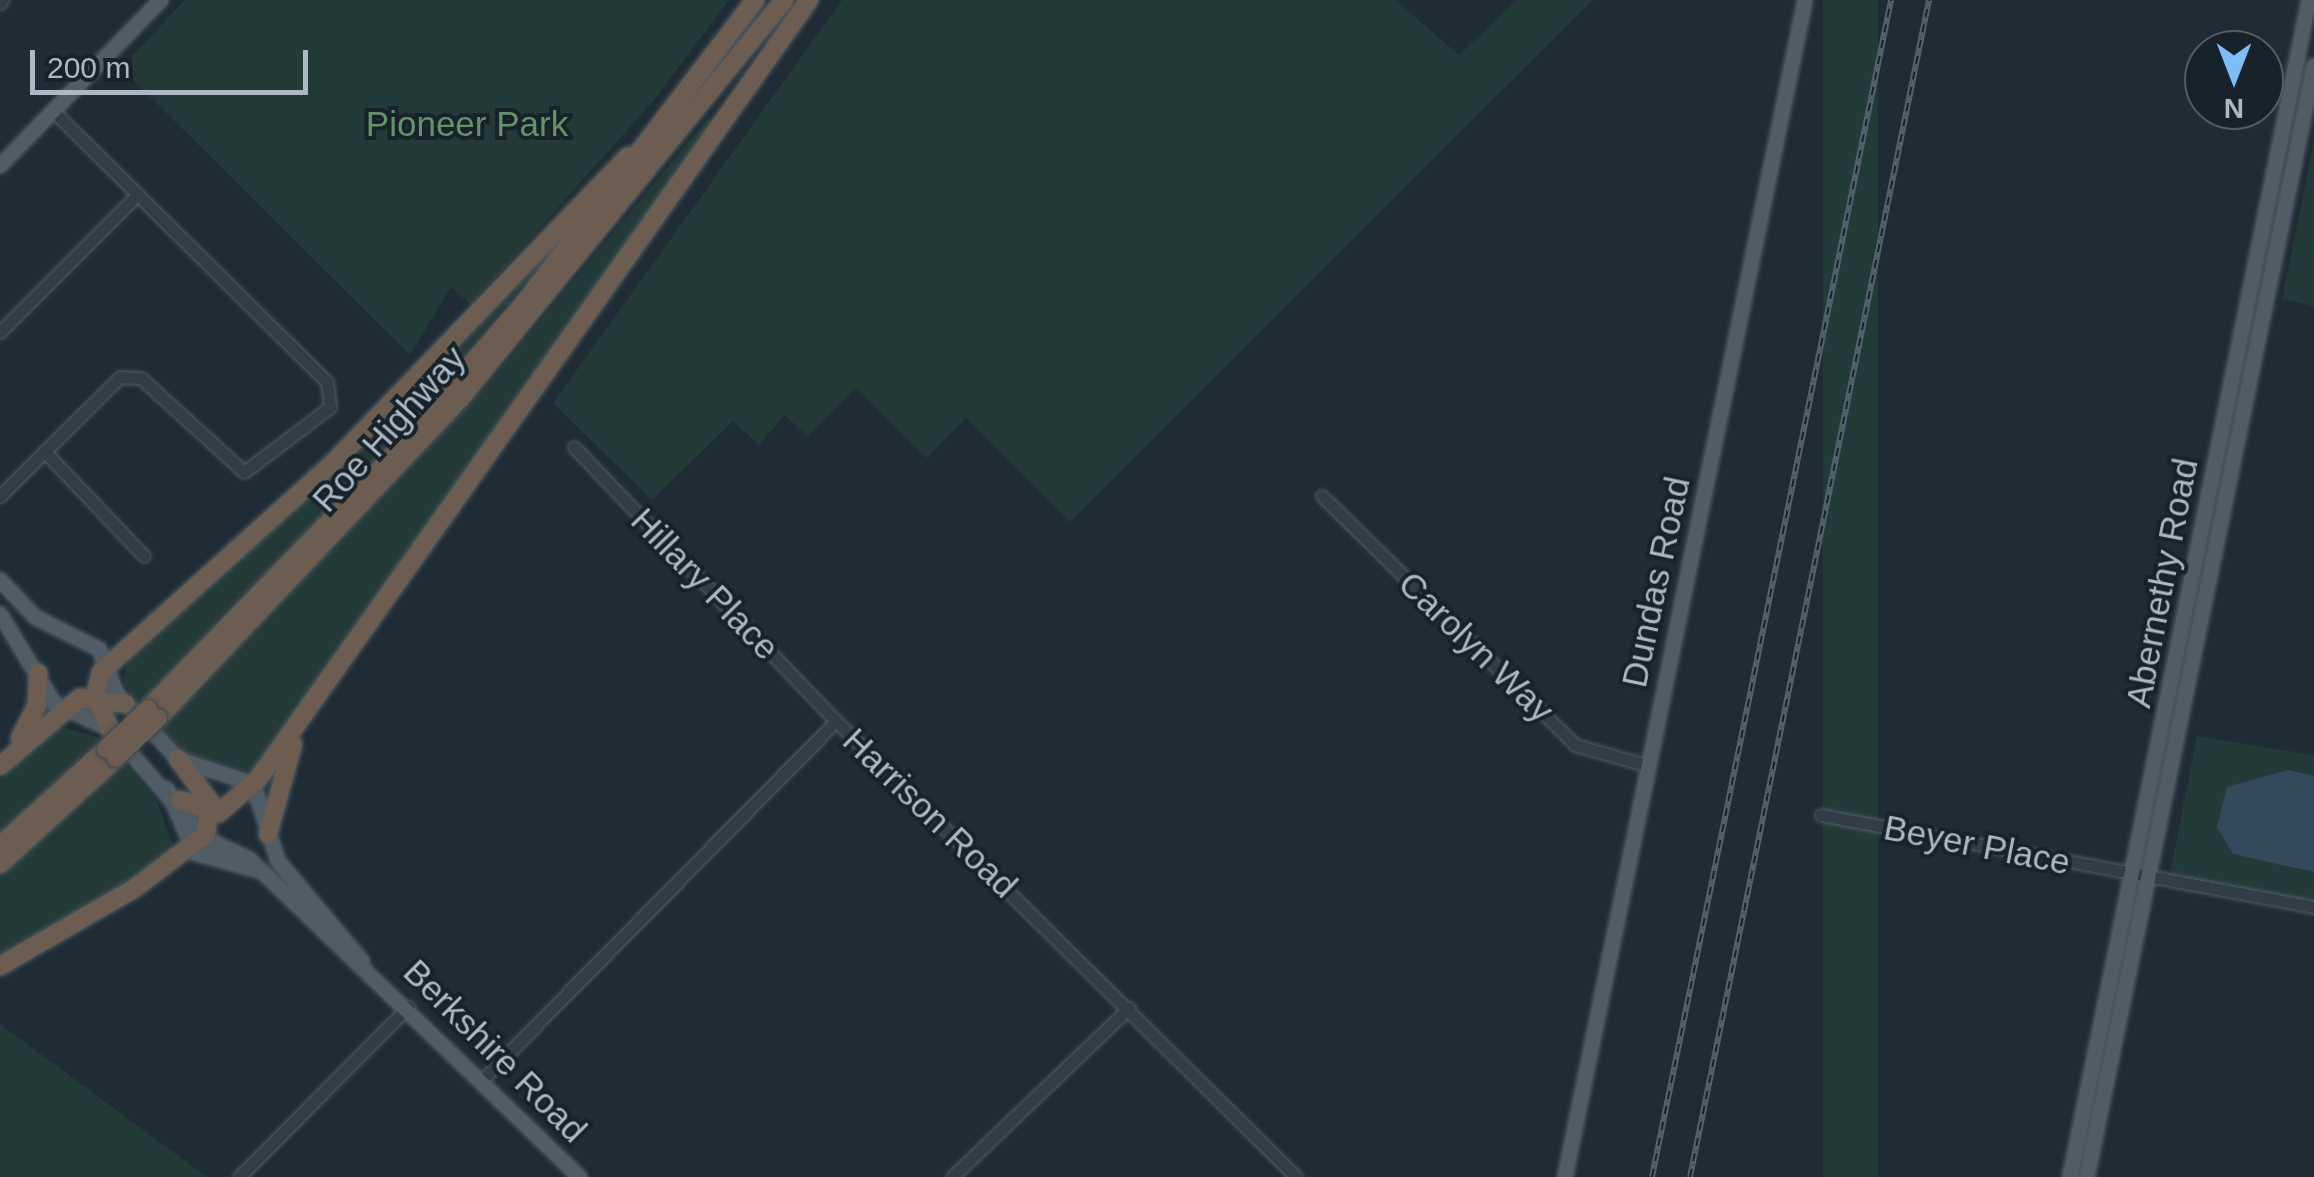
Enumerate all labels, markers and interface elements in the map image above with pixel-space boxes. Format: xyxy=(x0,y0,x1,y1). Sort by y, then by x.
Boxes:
scale bar xyxy=(35,30,312,92)
north arrow xyxy=(2184,30,2284,130)
text: 200 m xyxy=(47,51,130,84)
text: N xyxy=(2224,93,2244,124)
park label: Pioneer Park xyxy=(366,103,568,145)
street label: Roe Highway xyxy=(304,338,474,520)
street label: Abernethy Road xyxy=(2117,455,2207,711)
street label: Dundas Road xyxy=(1613,473,1699,691)
street label: Hillary Place xyxy=(622,499,788,669)
street label: Carolyn Way xyxy=(1390,563,1562,731)
street label: Harrison Road xyxy=(834,720,1026,906)
street label: Beyer Place xyxy=(1880,806,2074,884)
street label: Berkshire Road xyxy=(395,951,595,1151)

